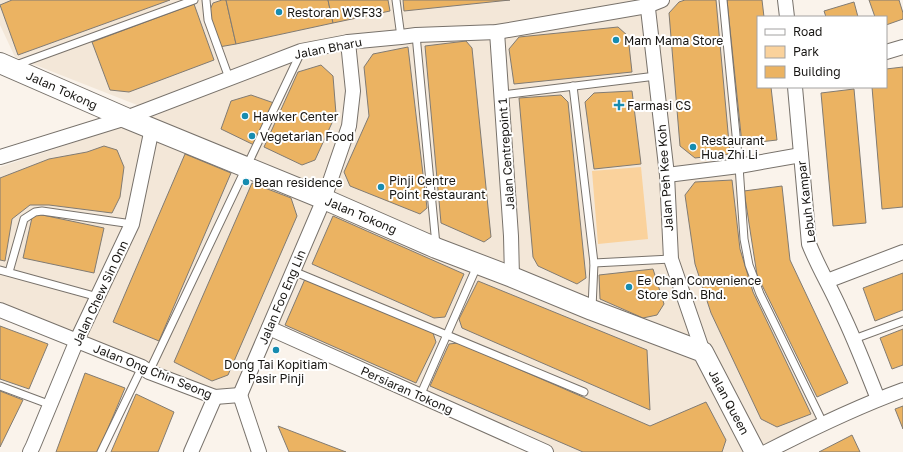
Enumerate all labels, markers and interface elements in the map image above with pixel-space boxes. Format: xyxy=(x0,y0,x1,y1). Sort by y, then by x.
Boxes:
place label: Restoran WSF33 xyxy=(287,5,382,20)
marker: Restoran WSF33 xyxy=(274,7,284,17)
legend xyxy=(757,16,887,88)
text: Road xyxy=(793,24,822,39)
place label: Mam Mama Store xyxy=(624,33,723,48)
street label: Jalan Bharu xyxy=(293,34,363,62)
marker: Mam Mama Store xyxy=(611,35,621,45)
text: Park xyxy=(793,44,819,59)
text: Building xyxy=(793,64,841,79)
street label: Jalan Tokong xyxy=(24,68,100,112)
street label: Jalan Centrepoint 1 xyxy=(495,98,517,210)
place label: Farmasi CS xyxy=(627,98,691,113)
marker: Farmasi CS xyxy=(614,100,624,110)
place label: Hawker Center xyxy=(253,109,339,124)
marker: Hawker Center xyxy=(240,111,250,121)
street label: Jalan Peh Kee Koh xyxy=(654,124,676,232)
place label: Vegetarian Food xyxy=(260,129,354,144)
marker: Vegetarian Food xyxy=(247,131,257,141)
place label: Restaurant Hua Zhi Li xyxy=(701,133,765,162)
marker: Restaurant Hua Zhi Li xyxy=(688,142,698,152)
street label: Lebuh Kampar xyxy=(793,160,819,244)
place label: Pinji Centre Point Restaurant xyxy=(389,173,486,202)
place label: Bean residence xyxy=(254,175,343,190)
marker: Bean residence xyxy=(241,177,251,187)
marker: Pinji Centre Point Restaurant xyxy=(376,182,386,192)
street label: Jalan Tokong xyxy=(323,193,399,237)
street label: Jalan Chew Sin Onn xyxy=(69,238,131,348)
street label: Jalan Foo Eng Lin xyxy=(255,247,309,347)
place label: Ee Chan Convenience Store Sdn. Bhd. xyxy=(637,273,761,302)
marker: Ee Chan Convenience Store Sdn. Bhd. xyxy=(624,282,634,292)
street label: Jalan Ong Chin Seong xyxy=(91,340,215,402)
marker: Dong Tai Kopitiam Pasir Pinji xyxy=(271,345,281,355)
place label: Dong Tai Kopitiam Pasir Pinji xyxy=(224,357,328,386)
street label: Persiaran Tokong xyxy=(358,363,456,417)
street label: Jalan Queen xyxy=(706,367,752,437)

